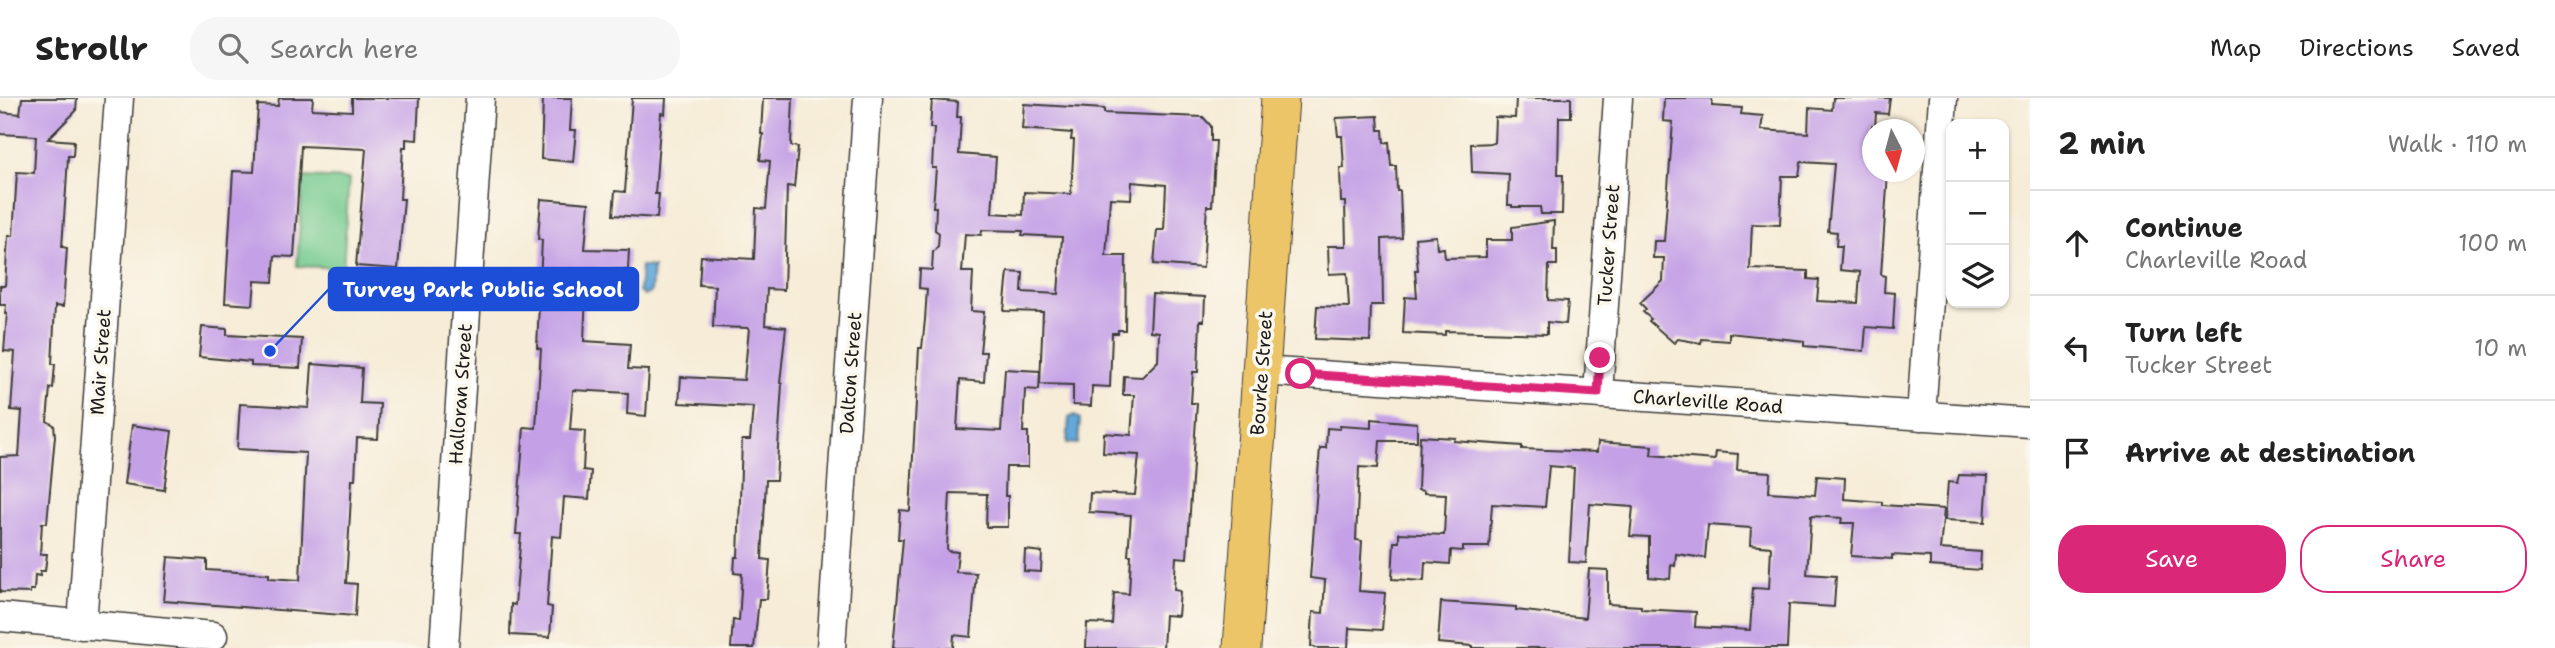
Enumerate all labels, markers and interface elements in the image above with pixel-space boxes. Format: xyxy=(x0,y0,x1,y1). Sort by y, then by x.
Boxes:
search box xyxy=(190,17,680,80)
text: Strollr xyxy=(35,26,148,71)
icon: search xyxy=(214,29,252,67)
text: Search here xyxy=(270,31,419,66)
text: Map xyxy=(2210,32,2261,64)
text: Directions xyxy=(2299,32,2414,64)
text: Saved xyxy=(2452,32,2520,64)
north arrow xyxy=(1862,119,1925,182)
map controls xyxy=(1946,119,2009,308)
button: + xyxy=(1946,119,2009,182)
text: 2 min xyxy=(2058,123,2145,164)
text: Walk · 110 m xyxy=(2388,129,2527,159)
button: − xyxy=(1946,182,2009,245)
street label: Tucker Street xyxy=(1592,183,1625,307)
text: Continue xyxy=(2125,210,2243,245)
icon: ahead xyxy=(2058,224,2096,262)
text: 100 m xyxy=(2458,228,2527,258)
button: layers xyxy=(1946,245,2009,308)
text: Charleville Road xyxy=(2125,245,2307,275)
callout: Turvey Park Public School xyxy=(329,268,638,310)
text: Turvey Park Public School xyxy=(342,276,624,304)
street label: Mair Street xyxy=(84,308,117,416)
street label: Bourke Street xyxy=(1245,310,1278,436)
street label: Dalton Street xyxy=(834,311,867,435)
text: Turn left xyxy=(2125,315,2242,350)
street label: Halloran Street xyxy=(443,323,478,465)
icon: left xyxy=(2058,329,2096,367)
text: 10 m xyxy=(2474,333,2527,363)
route end xyxy=(1584,342,1615,373)
text: Tucker Street xyxy=(2125,350,2272,380)
route start xyxy=(1285,358,1316,389)
street label: Charleville Road xyxy=(1632,384,1784,419)
icon: arrive xyxy=(2058,434,2096,472)
text: Arrive at destination xyxy=(2125,435,2415,470)
button: Save xyxy=(2058,525,2286,593)
button: Share xyxy=(2300,525,2527,593)

